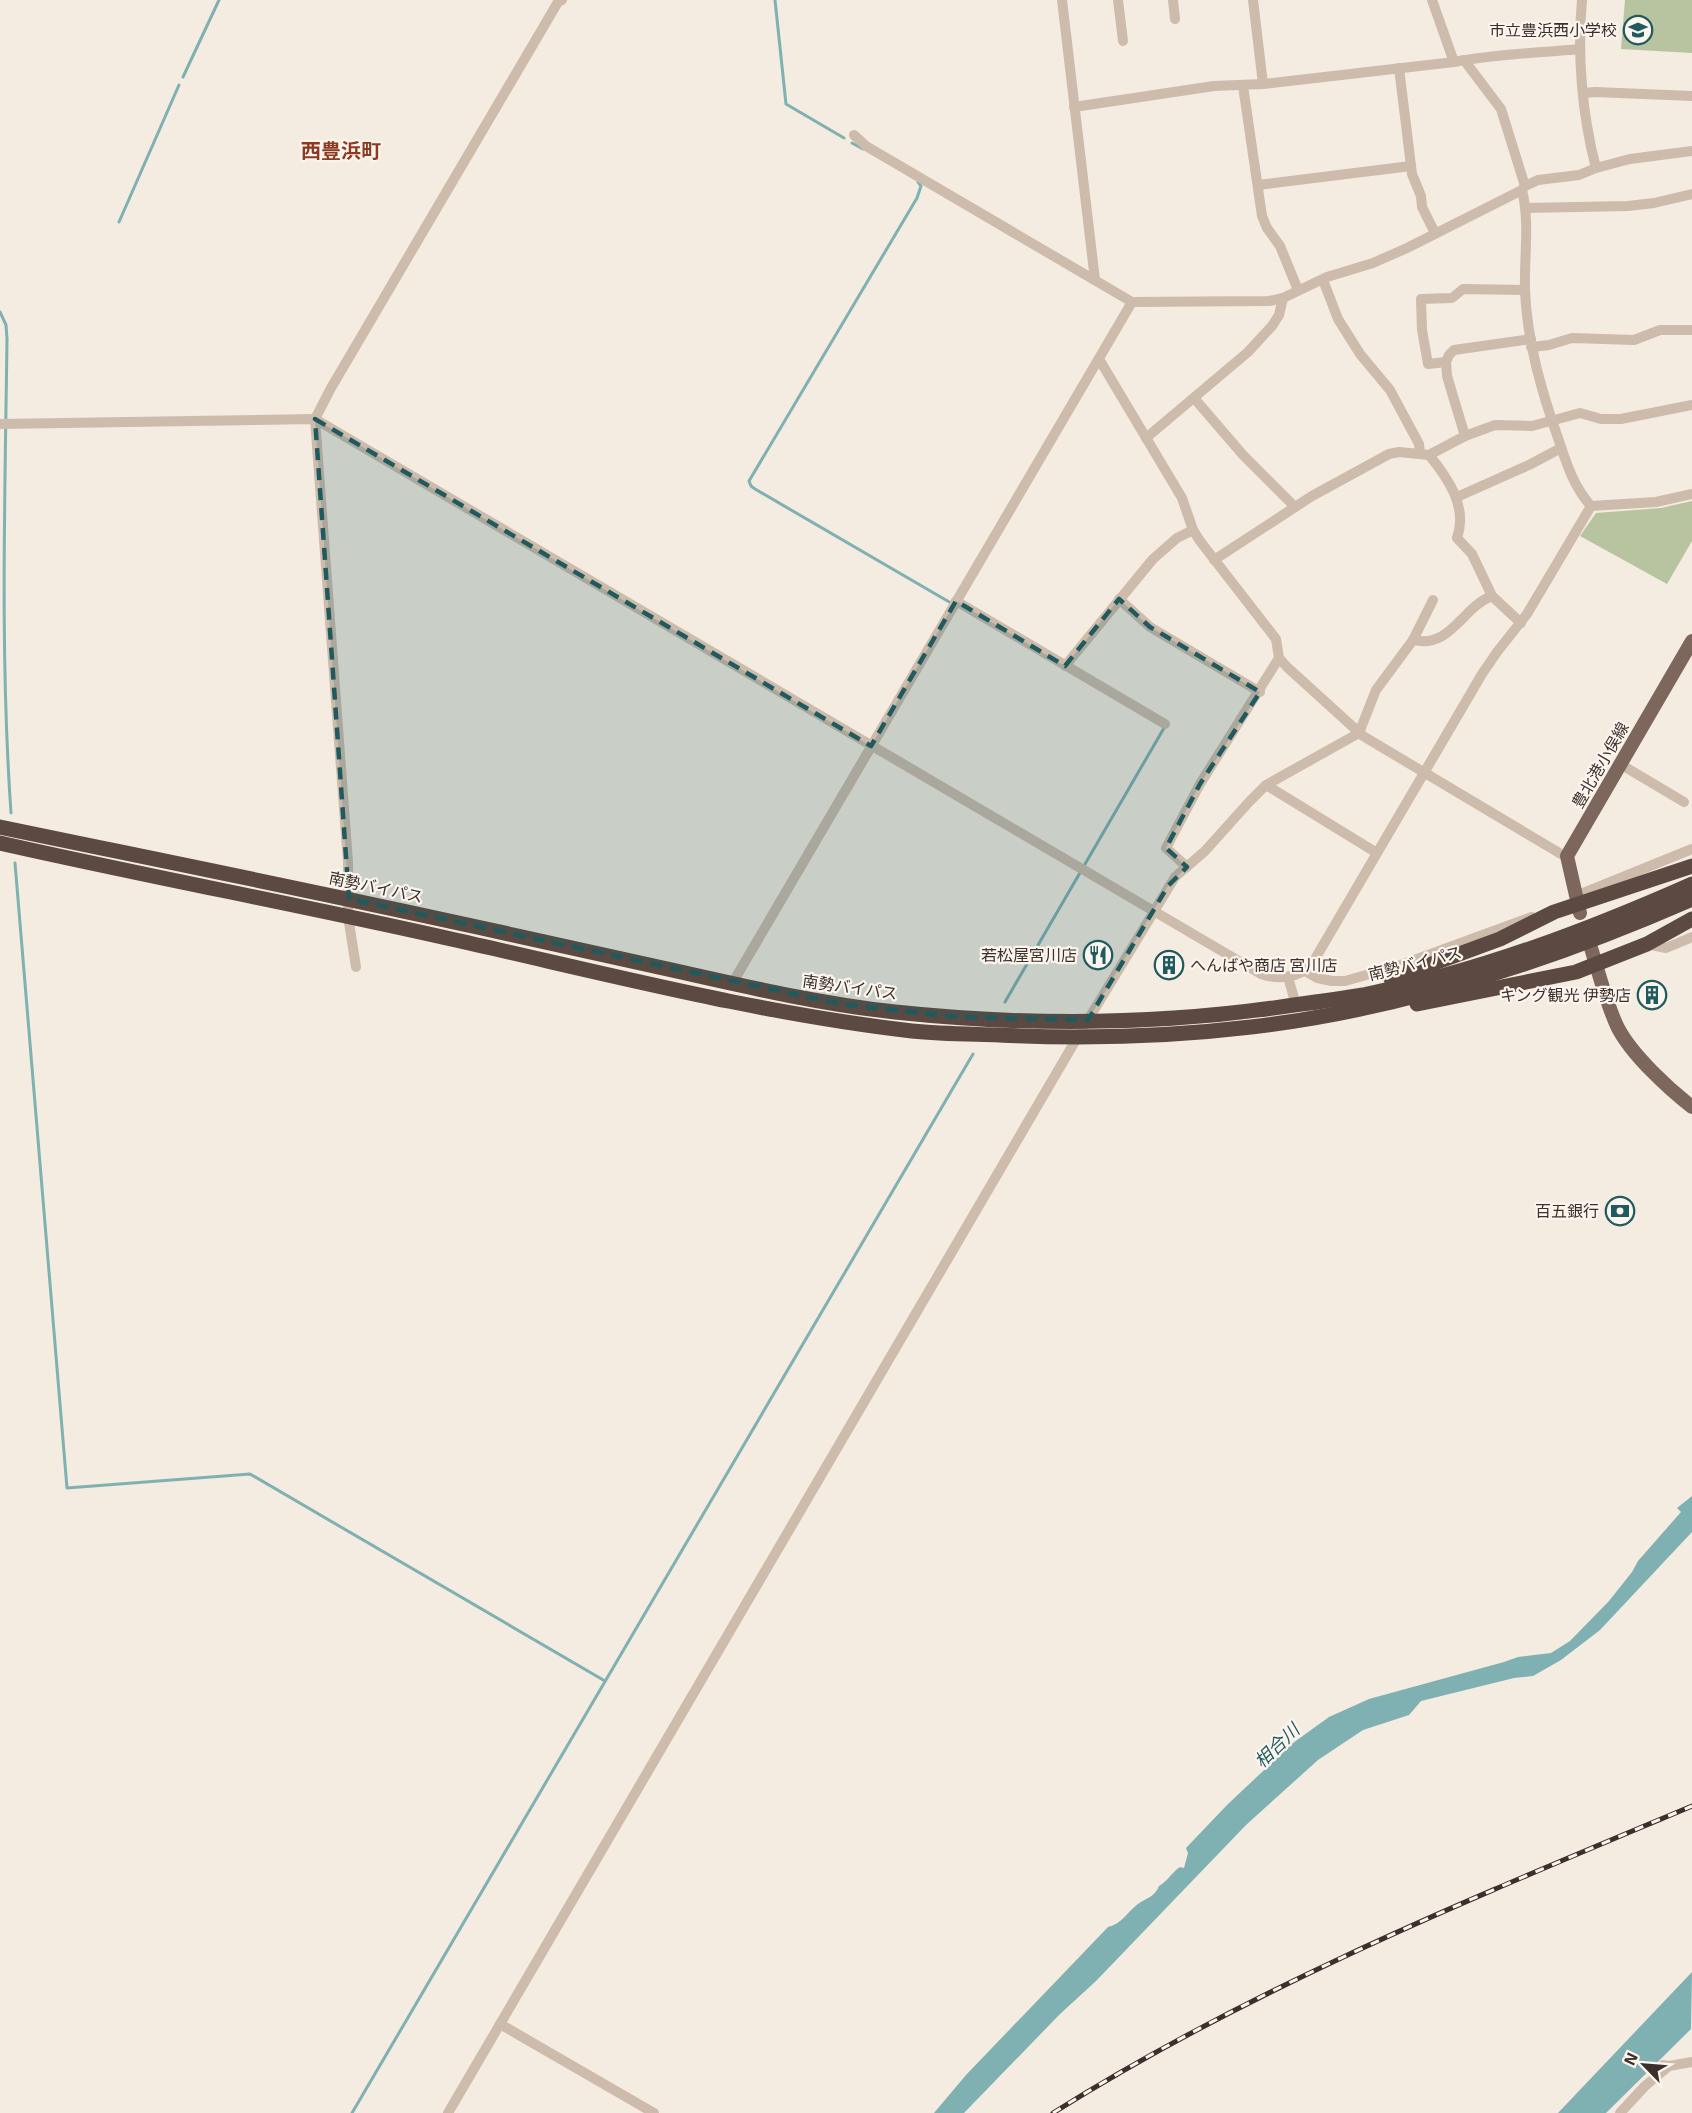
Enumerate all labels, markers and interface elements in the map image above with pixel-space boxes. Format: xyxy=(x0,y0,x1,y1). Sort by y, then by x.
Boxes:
school or university icon: 市立豊浜西小学校 xyxy=(1622,14,1654,46)
place label: 市立豊浜西小学校 xyxy=(1489,20,1617,39)
district label: 西豊浜町 xyxy=(301,138,381,162)
street label: 豊北港小俣線 xyxy=(1567,718,1632,811)
street label: 南勢バイパス xyxy=(327,867,425,906)
restaurant icon: 若松屋宮川店 xyxy=(1082,939,1114,971)
street label: 南勢バイパス xyxy=(1366,942,1464,983)
place label: 若松屋宮川店 xyxy=(981,945,1077,964)
building icon: へんばや商店 宮川店 xyxy=(1153,949,1185,981)
place label: へんばや商店 宮川店 xyxy=(1190,955,1338,974)
street label: 南勢バイパス xyxy=(801,970,899,1003)
building icon: キング観光 伊勢店 xyxy=(1636,979,1668,1011)
place label: キング観光 伊勢店 xyxy=(1500,985,1631,1004)
bank icon: 百五銀行 xyxy=(1604,1195,1636,1227)
place label: 百五銀行 xyxy=(1535,1201,1599,1220)
water label: 相合川 xyxy=(1249,1717,1305,1772)
north arrow xyxy=(1614,2035,1674,2095)
text: N xyxy=(1619,2049,1641,2068)

